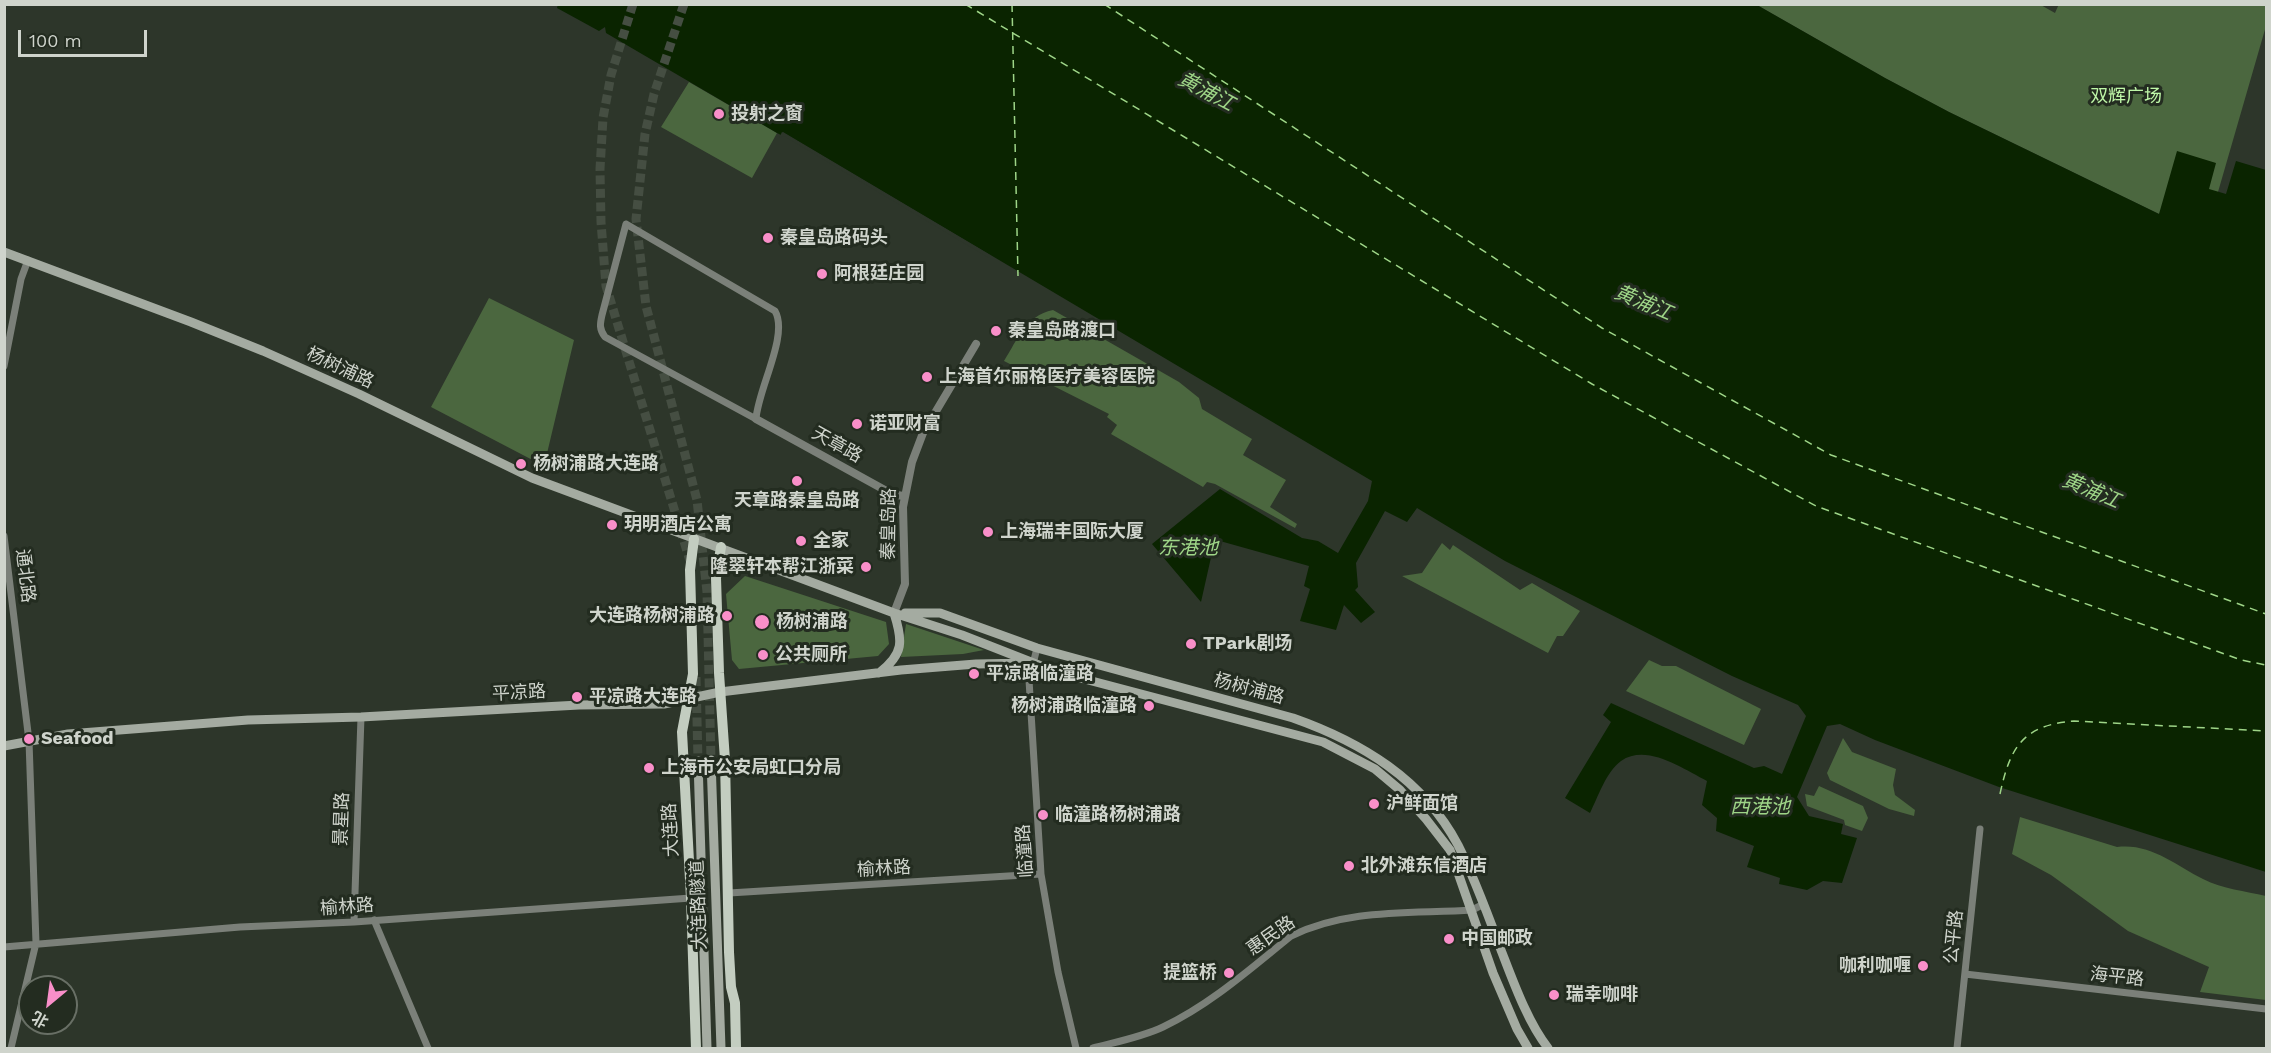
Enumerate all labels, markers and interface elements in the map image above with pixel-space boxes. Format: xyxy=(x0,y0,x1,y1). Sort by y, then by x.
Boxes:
scale bar xyxy=(21,18,150,56)
text: 100 m xyxy=(29,30,82,51)
water label: 黄浦江 xyxy=(1174,67,1238,117)
park label: 双辉广场 xyxy=(2090,86,2162,108)
place label: 投射之窗 xyxy=(731,103,803,125)
marker: 投射之窗 xyxy=(712,107,726,121)
place label: 秦皇岛路码头 xyxy=(780,227,888,249)
marker: 秦皇岛路码头 xyxy=(761,231,775,245)
place label: 阿根廷庄园 xyxy=(834,263,924,285)
marker: 阿根廷庄园 xyxy=(815,267,829,281)
water label: 黄浦江 xyxy=(1611,280,1675,326)
place label: 秦皇岛路渡口 xyxy=(1008,320,1116,342)
marker: 秦皇岛路渡口 xyxy=(989,324,1003,338)
street label: 杨树浦路 xyxy=(303,343,377,393)
place label: 上海首尔丽格医疗美容医院 xyxy=(939,366,1155,388)
marker: 上海首尔丽格医疗美容医院 xyxy=(920,370,934,384)
place label: 诺亚财富 xyxy=(869,413,941,435)
marker: 诺亚财富 xyxy=(850,417,864,431)
street label: 天章路 xyxy=(808,422,866,468)
place label: 杨树浦路大连路 xyxy=(533,453,659,475)
marker: 杨树浦路大连路 xyxy=(514,457,528,471)
water label: 黄浦江 xyxy=(2059,468,2123,514)
marker: 天章路秦皇岛路 xyxy=(790,474,804,488)
street label: 秦皇岛路 xyxy=(878,488,900,560)
place label: 天章路秦皇岛路 xyxy=(734,490,860,512)
place label: 玥明酒店公寓 xyxy=(624,514,732,536)
marker: 玥明酒店公寓 xyxy=(605,518,619,532)
place label: 上海瑞丰国际大厦 xyxy=(1000,521,1144,543)
marker: 上海瑞丰国际大厦 xyxy=(981,525,995,539)
place label: 全家 xyxy=(813,530,849,552)
marker: 全家 xyxy=(794,534,808,548)
water label: 东港池 xyxy=(1158,536,1218,560)
street label: 通北路 xyxy=(11,548,39,604)
place label: 隆翠轩本帮江浙菜 xyxy=(710,556,854,578)
marker: 隆翠轩本帮江浙菜 xyxy=(859,560,873,574)
place label: 大连路杨树浦路 xyxy=(589,605,715,627)
marker: 大连路杨树浦路 xyxy=(720,609,734,623)
place label: 杨树浦路 xyxy=(776,611,848,633)
marker: 杨树浦路 xyxy=(753,613,771,631)
place label: TPark剧场 xyxy=(1203,633,1292,655)
marker: TPark剧场 xyxy=(1184,637,1198,651)
place label: 公共厕所 xyxy=(775,644,847,666)
marker: 公共厕所 xyxy=(756,648,770,662)
place label: 平凉路临潼路 xyxy=(986,663,1094,685)
marker: 平凉路临潼路 xyxy=(967,667,981,681)
street label: 杨树浦路 xyxy=(1211,669,1287,709)
street label: 平凉路 xyxy=(491,681,547,705)
place label: 平凉路大连路 xyxy=(589,686,697,708)
marker: 平凉路大连路 xyxy=(570,690,584,704)
place label: 杨树浦路临潼路 xyxy=(1011,695,1137,717)
marker: 杨树浦路临潼路 xyxy=(1142,699,1156,713)
place label: Seafood xyxy=(41,728,114,750)
marker: Seafood xyxy=(22,732,36,746)
place label: 上海市公安局虹口分局 xyxy=(661,757,841,779)
marker: 上海市公安局虹口分局 xyxy=(642,761,656,775)
street label: 景星路 xyxy=(330,792,354,846)
place label: 沪鲜面馆 xyxy=(1386,793,1458,815)
water label: 西港池 xyxy=(1730,795,1790,819)
marker: 沪鲜面馆 xyxy=(1367,797,1381,811)
street label: 大连路 xyxy=(659,802,683,858)
place label: 临潼路杨树浦路 xyxy=(1055,804,1181,826)
marker: 临潼路杨树浦路 xyxy=(1036,808,1050,822)
street label: 临潼路 xyxy=(1012,823,1038,879)
place label: 北外滩东信酒店 xyxy=(1361,855,1487,877)
street label: 榆林路 xyxy=(856,857,912,881)
marker: 北外滩东信酒店 xyxy=(1342,859,1356,873)
street label: 大连路隧道 xyxy=(687,860,711,950)
street label: 榆林路 xyxy=(319,894,375,920)
street label: 公平路 xyxy=(1940,909,1968,965)
street label: 惠民路 xyxy=(1243,912,1299,960)
place label: 中国邮政 xyxy=(1461,928,1533,950)
marker: 中国邮政 xyxy=(1442,932,1456,946)
place label: 咖利咖喱 xyxy=(1839,955,1911,977)
marker: 咖利咖喱 xyxy=(1916,959,1930,973)
place label: 提篮桥 xyxy=(1163,962,1217,984)
street label: 海平路 xyxy=(2089,963,2145,991)
marker: 提篮桥 xyxy=(1222,966,1236,980)
north arrow xyxy=(18,975,78,1035)
place label: 瑞幸咖啡 xyxy=(1566,984,1638,1006)
marker: 瑞幸咖啡 xyxy=(1547,988,1561,1002)
text: 北 xyxy=(28,1007,52,1032)

